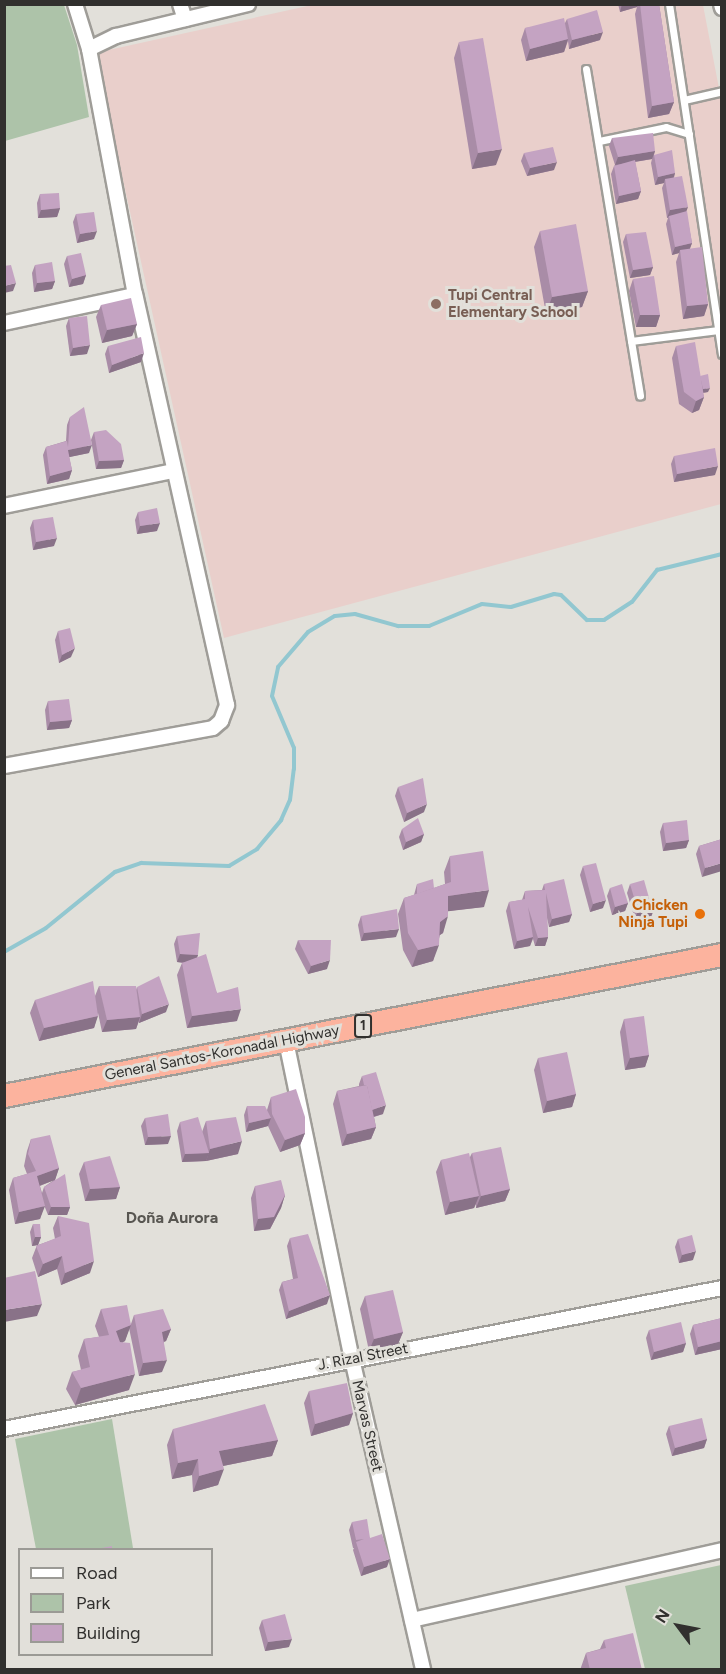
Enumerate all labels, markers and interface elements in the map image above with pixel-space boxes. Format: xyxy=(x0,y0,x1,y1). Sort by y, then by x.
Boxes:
place label: Tupi Central Elementary School xyxy=(448,286,577,321)
marker: Tupi Central Elementary School xyxy=(429,297,443,311)
place label: Chicken Ninja Tupi xyxy=(618,896,688,931)
marker: Chicken Ninja Tupi xyxy=(693,907,707,921)
road number: 1 xyxy=(354,1015,372,1037)
street label: General Santos-Koronadal Highway xyxy=(103,1021,341,1085)
district label: Doña Aurora xyxy=(126,1208,218,1228)
street label: J. Rizal Street xyxy=(316,1339,410,1375)
street label: Marvas Street xyxy=(348,1378,386,1474)
legend xyxy=(18,1548,213,1656)
text: Road xyxy=(76,1562,117,1584)
text: Park xyxy=(76,1592,110,1614)
north arrow xyxy=(648,1596,708,1656)
text: N xyxy=(651,1606,674,1626)
text: Building xyxy=(76,1622,141,1644)

